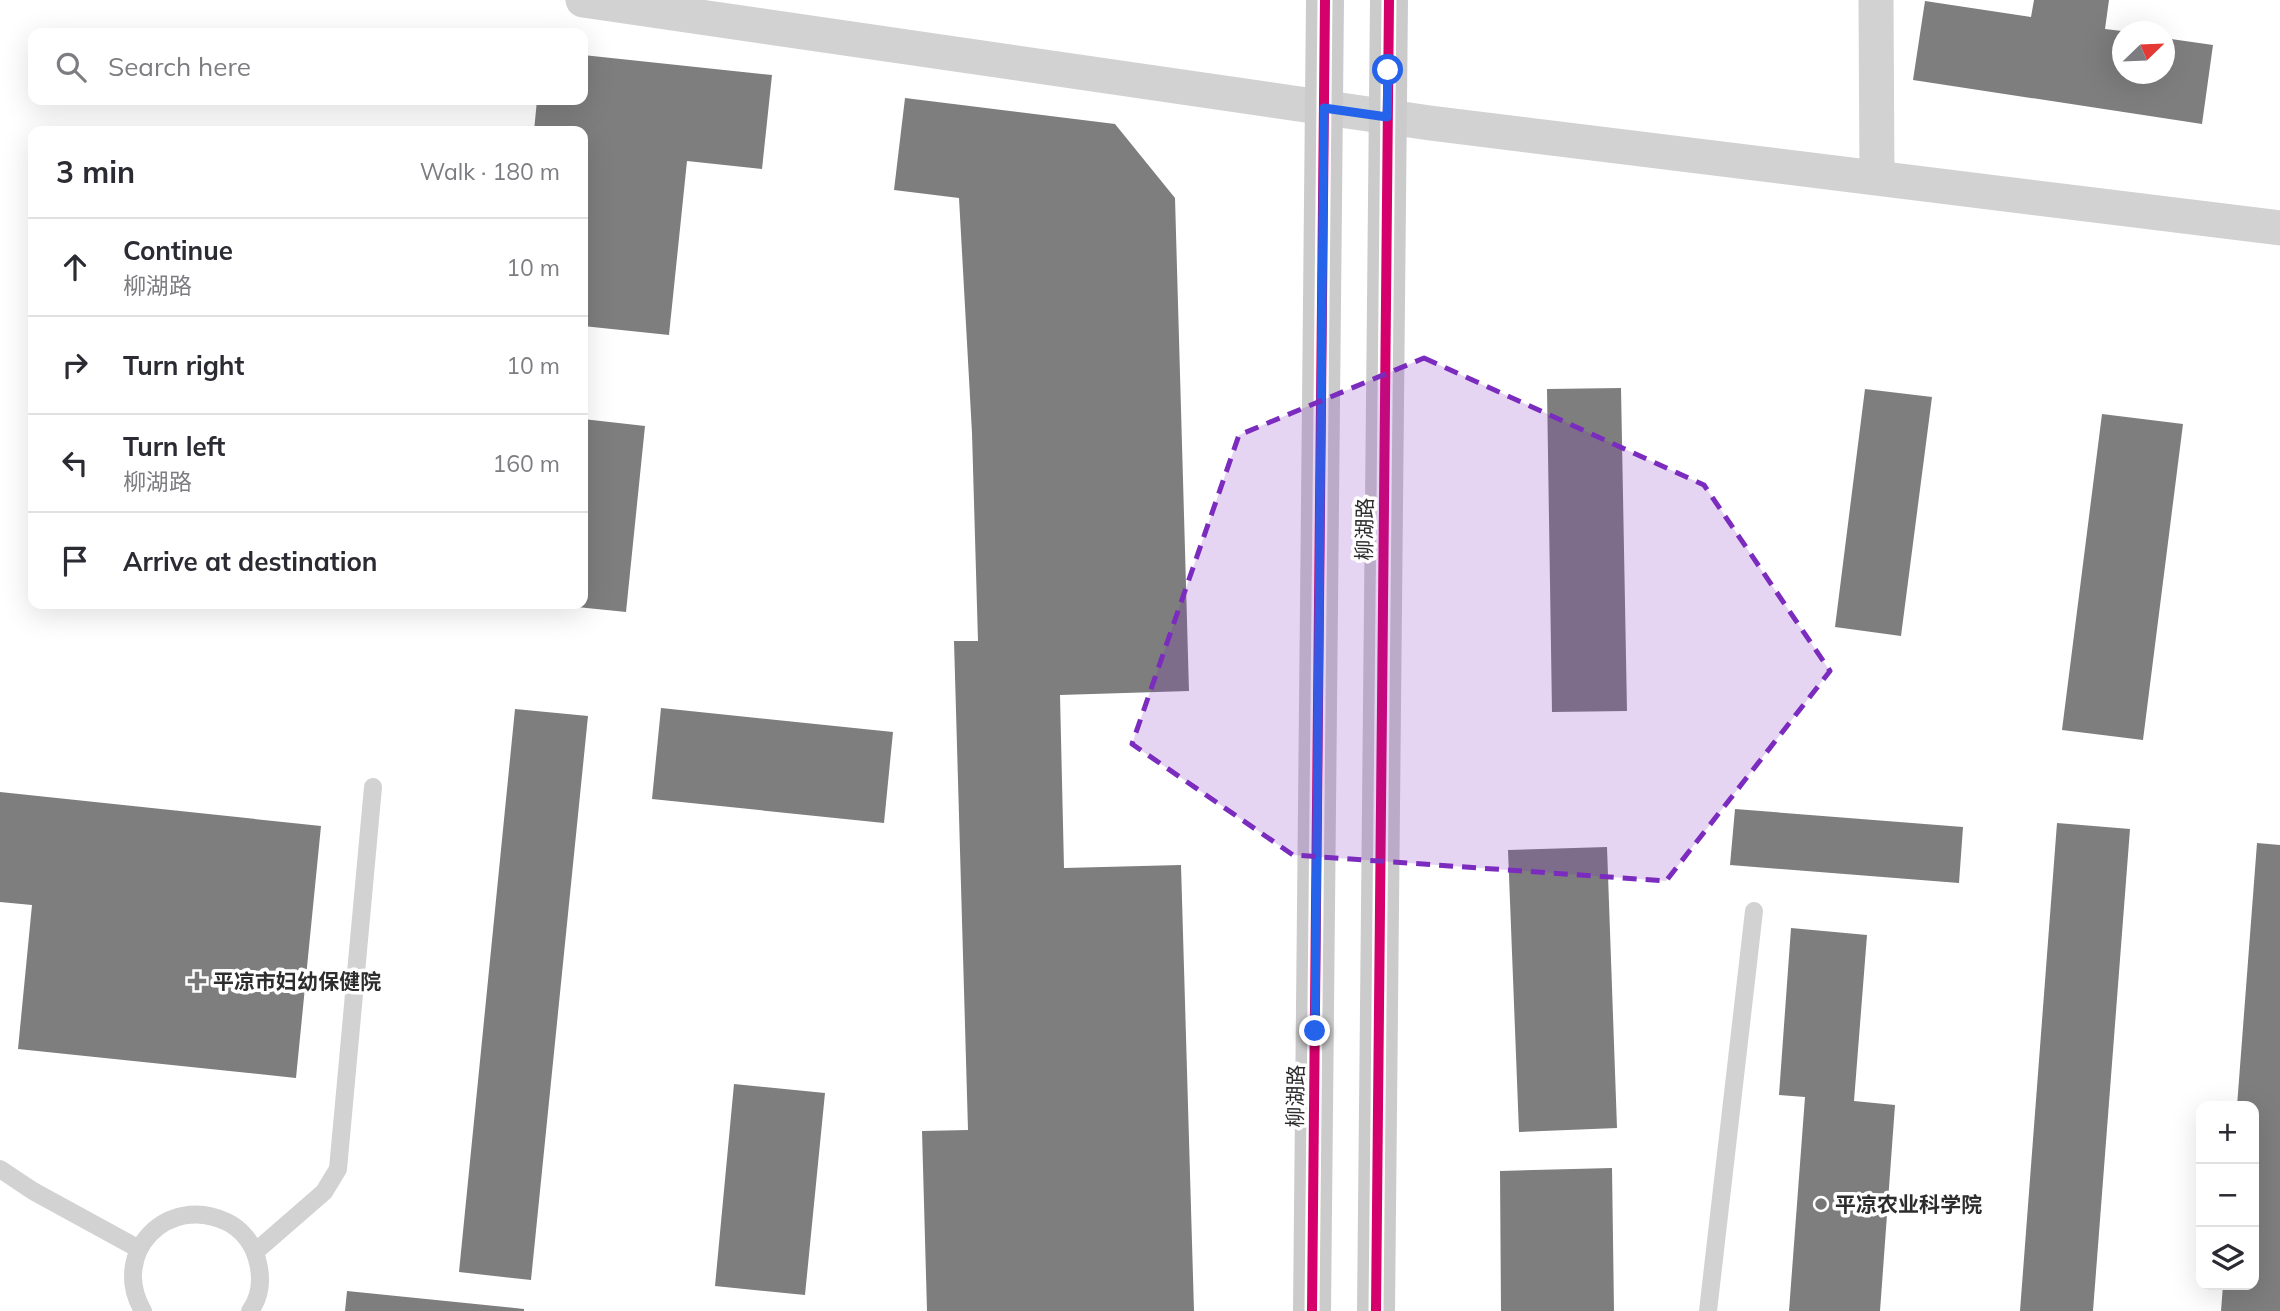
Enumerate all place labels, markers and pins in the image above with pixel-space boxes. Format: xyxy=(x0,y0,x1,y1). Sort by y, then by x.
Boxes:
place label: 平凉市妇幼保健院 xyxy=(213,968,381,994)
marker: 平凉市妇幼保健院 xyxy=(187,971,207,991)
place label: 平凉农业科学院 xyxy=(1835,1191,1982,1217)
marker: 平凉农业科学院 xyxy=(1813,1196,1829,1212)

